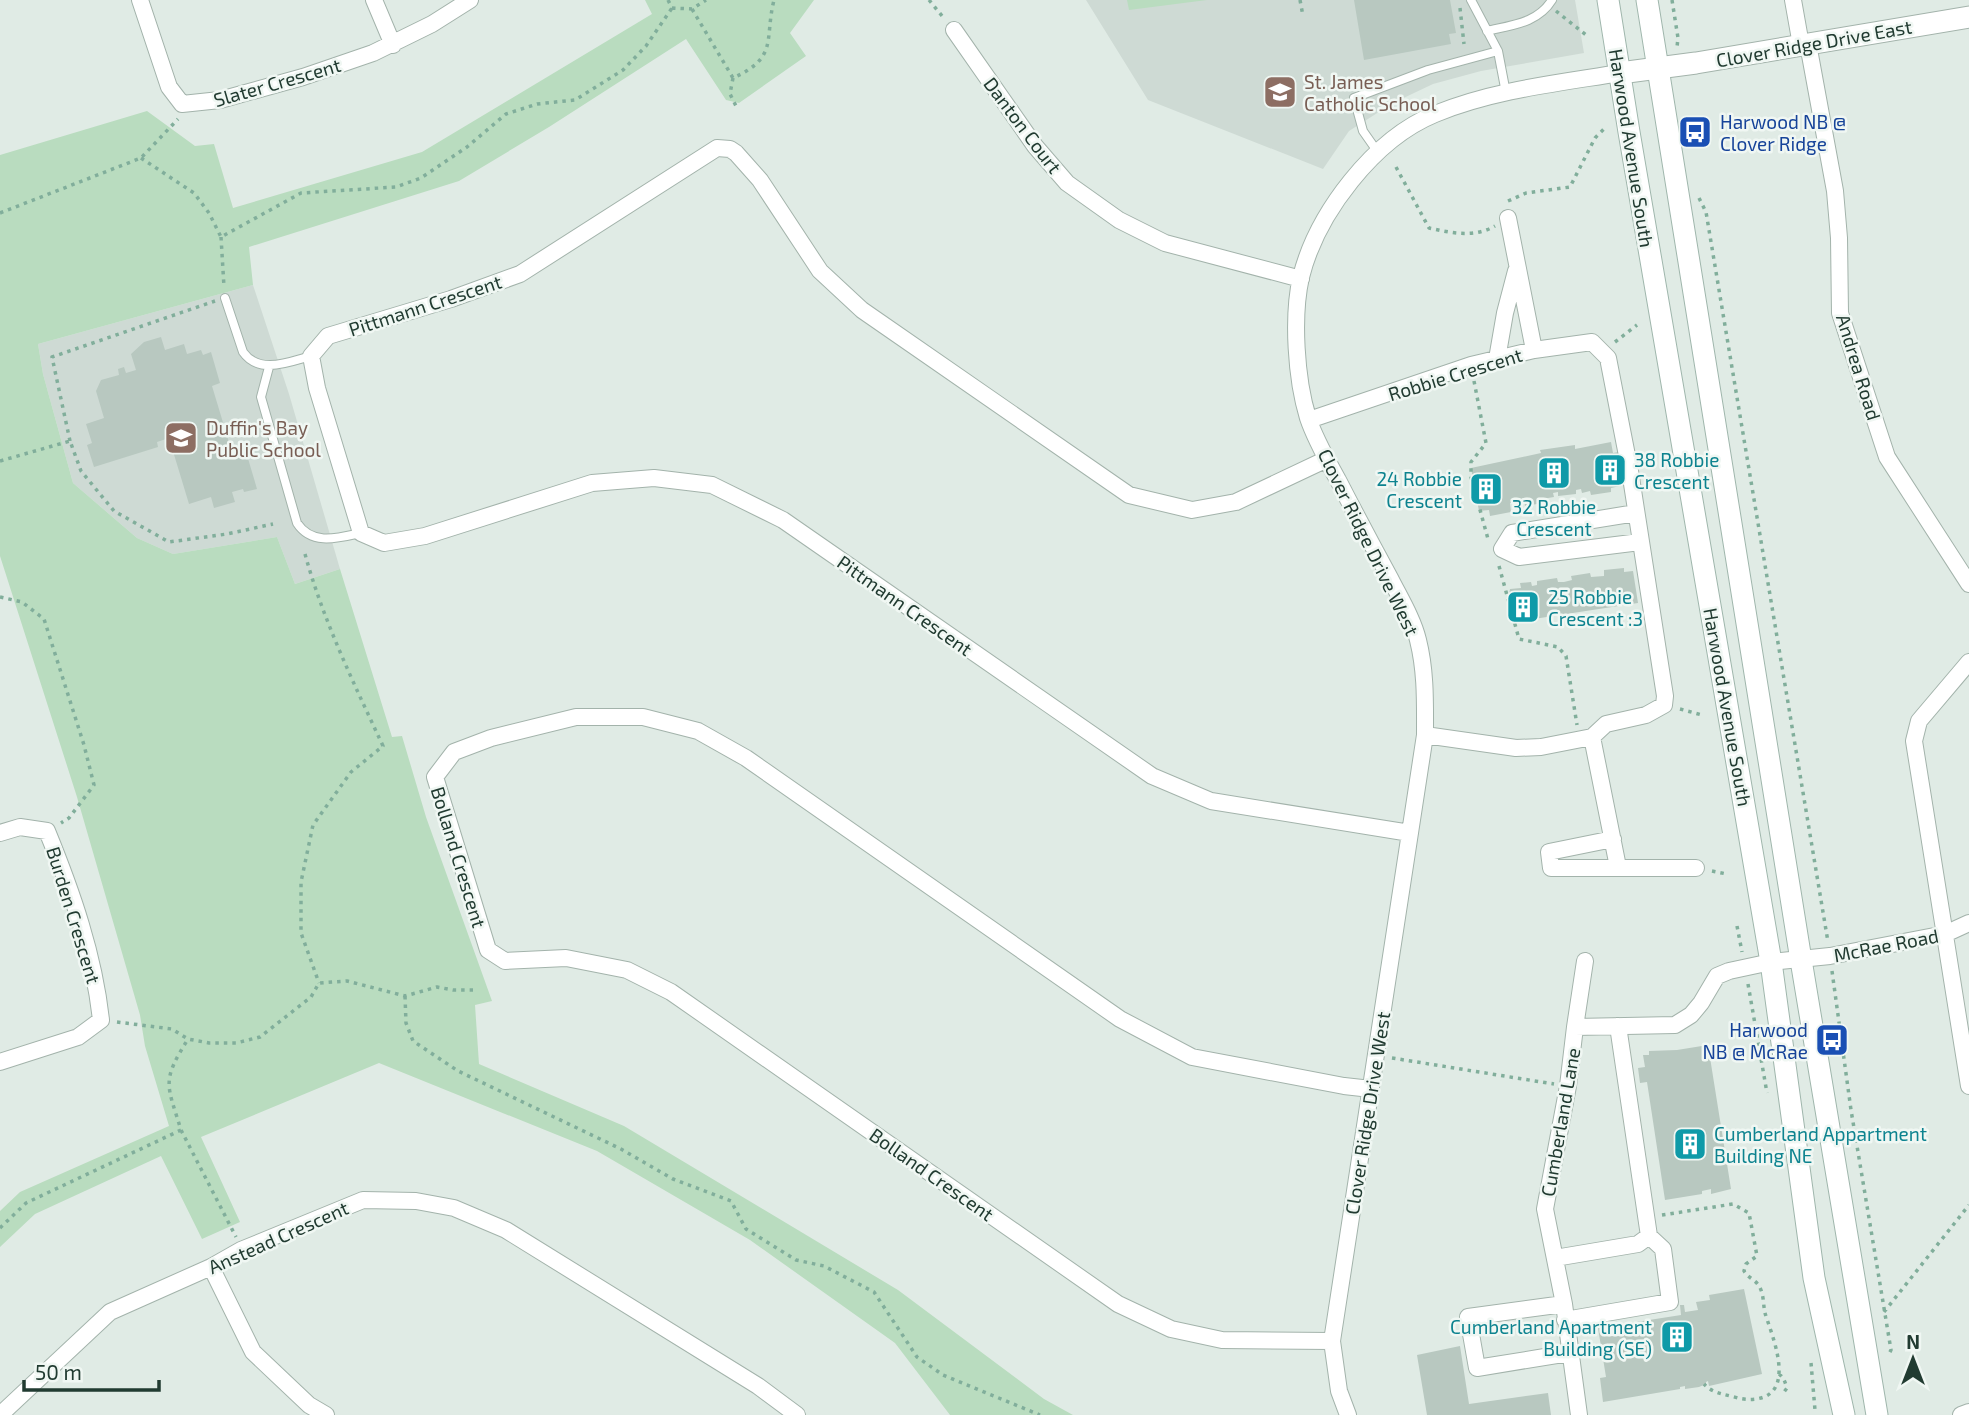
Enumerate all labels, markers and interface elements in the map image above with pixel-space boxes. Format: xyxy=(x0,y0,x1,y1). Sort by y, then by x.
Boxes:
street label: Clover Ridge Drive East xyxy=(1714,14,1914,72)
street label: Harwood Avenue South xyxy=(1605,47,1659,249)
street label: Slater Crescent xyxy=(211,53,343,111)
place label: St. James Catholic School xyxy=(1304,70,1437,115)
street label: Danton Court xyxy=(979,72,1067,178)
school or university icon: St. James Catholic School xyxy=(1261,73,1299,111)
place label: Harwood NB @ Clover Ridge xyxy=(1720,110,1846,155)
bus stop icon: Harwood NB @ Clover Ridge xyxy=(1676,113,1714,151)
street label: Pittmann Crescent xyxy=(346,269,504,341)
street label: Andrea Road xyxy=(1832,311,1886,423)
street label: Robbie Crescent xyxy=(1385,343,1525,405)
place label: Duffin's Bay Public School xyxy=(206,416,321,461)
school or university icon: Duffin's Bay Public School xyxy=(162,419,200,457)
street label: Clover Ridge Drive West xyxy=(1314,445,1424,639)
place label: 38 Robbie Crescent xyxy=(1634,448,1719,493)
building icon: 38 Robbie Crescent xyxy=(1591,451,1629,489)
building icon: 32 Robbie Crescent xyxy=(1535,454,1573,492)
place label: 24 Robbie Crescent xyxy=(1376,467,1462,512)
building icon: 24 Robbie Crescent xyxy=(1467,470,1505,508)
place label: 32 Robbie Crescent xyxy=(1512,495,1596,540)
street label: Pittmann Crescent xyxy=(833,550,977,660)
place label: 25 Robbie Crescent :3 xyxy=(1548,585,1643,630)
building icon: 25 Robbie Crescent :3 xyxy=(1504,588,1542,626)
street label: Harwood Avenue South xyxy=(1699,606,1757,808)
street label: Bolland Crescent xyxy=(427,784,491,930)
street label: Burden Crescent xyxy=(42,844,106,986)
street label: McRae Road xyxy=(1832,924,1940,966)
street label: Clover Ridge Drive West xyxy=(1340,1010,1394,1216)
place label: Harwood NB @ McRae xyxy=(1702,1018,1808,1063)
bus stop icon: Harwood NB @ McRae xyxy=(1813,1021,1851,1059)
street label: Cumberland Lane xyxy=(1536,1046,1584,1198)
place label: Cumberland Appartment Building NE xyxy=(1714,1122,1927,1167)
street label: Bolland Crescent xyxy=(866,1123,998,1225)
building icon: Cumberland Appartment Building NE xyxy=(1671,1125,1709,1163)
street label: Anstead Crescent xyxy=(204,1196,352,1278)
place label: Cumberland Apartment Building (SE) xyxy=(1450,1315,1652,1360)
building icon: Cumberland Apartment Building (SE) xyxy=(1658,1318,1696,1356)
north arrow xyxy=(1878,1324,1948,1394)
text: N xyxy=(1906,1330,1920,1353)
scale bar xyxy=(24,1348,159,1392)
text: 50 m xyxy=(35,1359,82,1384)

